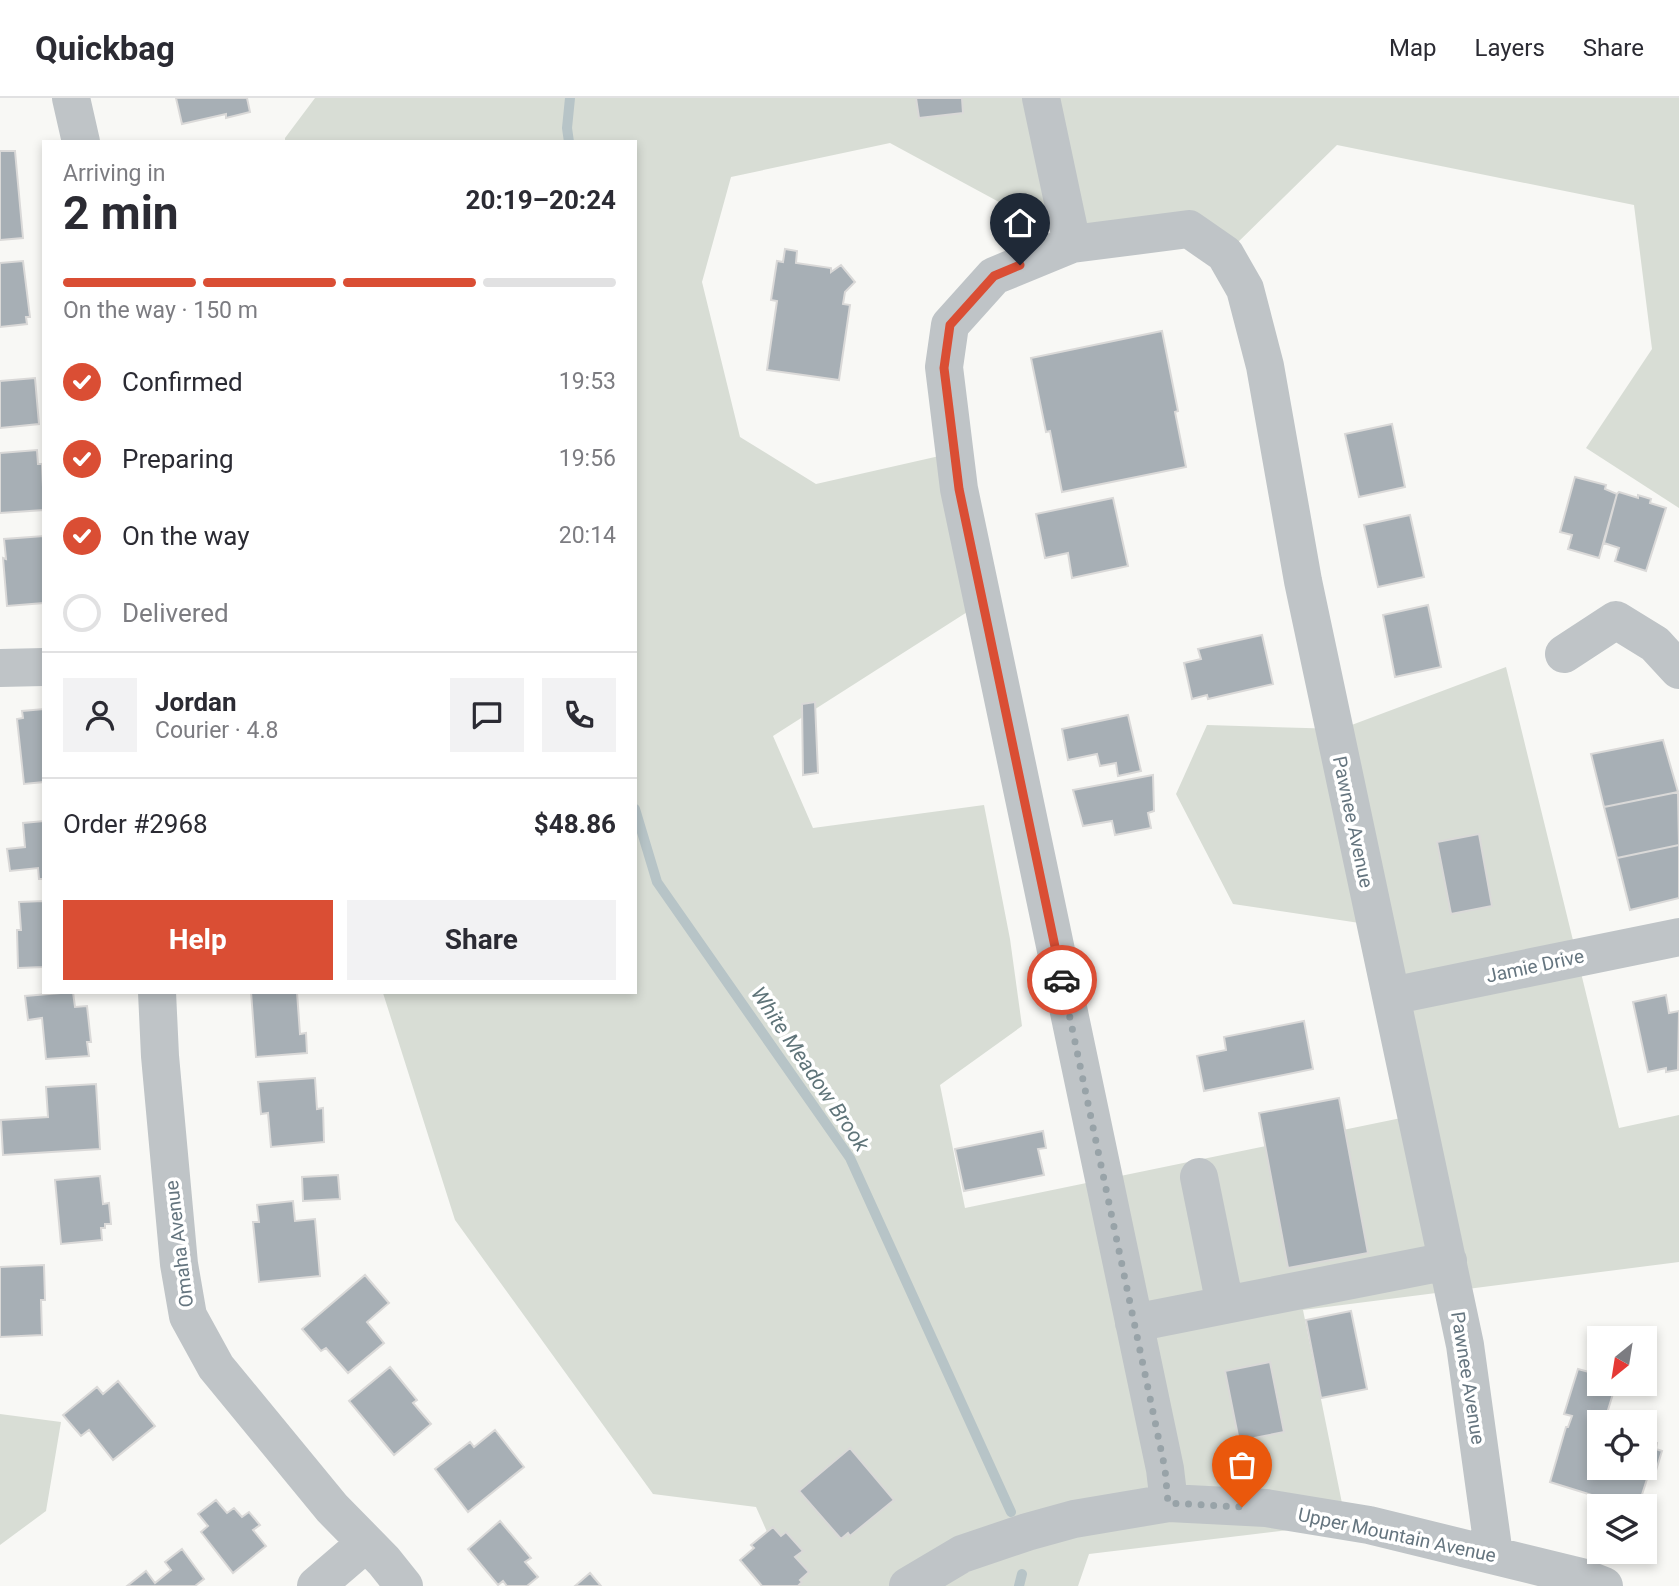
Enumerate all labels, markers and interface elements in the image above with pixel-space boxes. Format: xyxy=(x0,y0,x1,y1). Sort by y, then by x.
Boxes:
text: Quickbag xyxy=(35,29,175,68)
text: Map xyxy=(1389,34,1437,62)
text: Layers xyxy=(1475,34,1545,62)
text: Share xyxy=(1583,34,1644,62)
text: Arriving in xyxy=(63,160,166,187)
text: 20:19–20:24 xyxy=(466,185,616,215)
text: 2 min xyxy=(63,186,179,240)
pin xyxy=(990,193,1050,265)
icon: home xyxy=(1001,204,1039,242)
text: On the way · 150 m xyxy=(63,297,258,324)
icon: check xyxy=(63,363,101,401)
text: Confirmed xyxy=(122,367,243,397)
text: 19:53 xyxy=(559,368,616,395)
icon: check xyxy=(63,440,101,478)
text: Preparing xyxy=(122,444,234,474)
text: 19:56 xyxy=(559,445,616,472)
icon: check xyxy=(63,517,101,555)
text: On the way xyxy=(122,521,250,551)
text: 20:14 xyxy=(559,522,616,549)
text: Delivered xyxy=(122,598,229,628)
button: person xyxy=(63,678,137,752)
button: chat xyxy=(450,678,524,752)
button: phone xyxy=(542,678,616,752)
text: Jordan xyxy=(155,687,237,717)
text: Courier · 4.8 xyxy=(155,717,278,744)
street label: Pawnee Avenue xyxy=(1328,754,1378,890)
text: Order #2968 xyxy=(63,809,208,839)
text: $48.86 xyxy=(534,809,616,839)
button: Help xyxy=(63,900,333,980)
button: Share xyxy=(347,900,616,980)
street label: Jamie Drive xyxy=(1484,944,1586,988)
courier xyxy=(1027,945,1097,1015)
icon: car xyxy=(1043,961,1081,999)
water label: White Meadow Brook xyxy=(746,982,874,1156)
street label: Omaha Avenue xyxy=(160,1179,198,1309)
street label: Pawnee Avenue xyxy=(1446,1310,1490,1446)
north arrow xyxy=(1587,1326,1657,1396)
map controls xyxy=(1587,1326,1657,1564)
button: locate xyxy=(1587,1410,1657,1480)
pin xyxy=(1212,1435,1272,1507)
icon: bag xyxy=(1223,1446,1261,1484)
button: layers xyxy=(1587,1494,1657,1564)
street label: Upper Mountain Avenue xyxy=(1296,1503,1498,1567)

